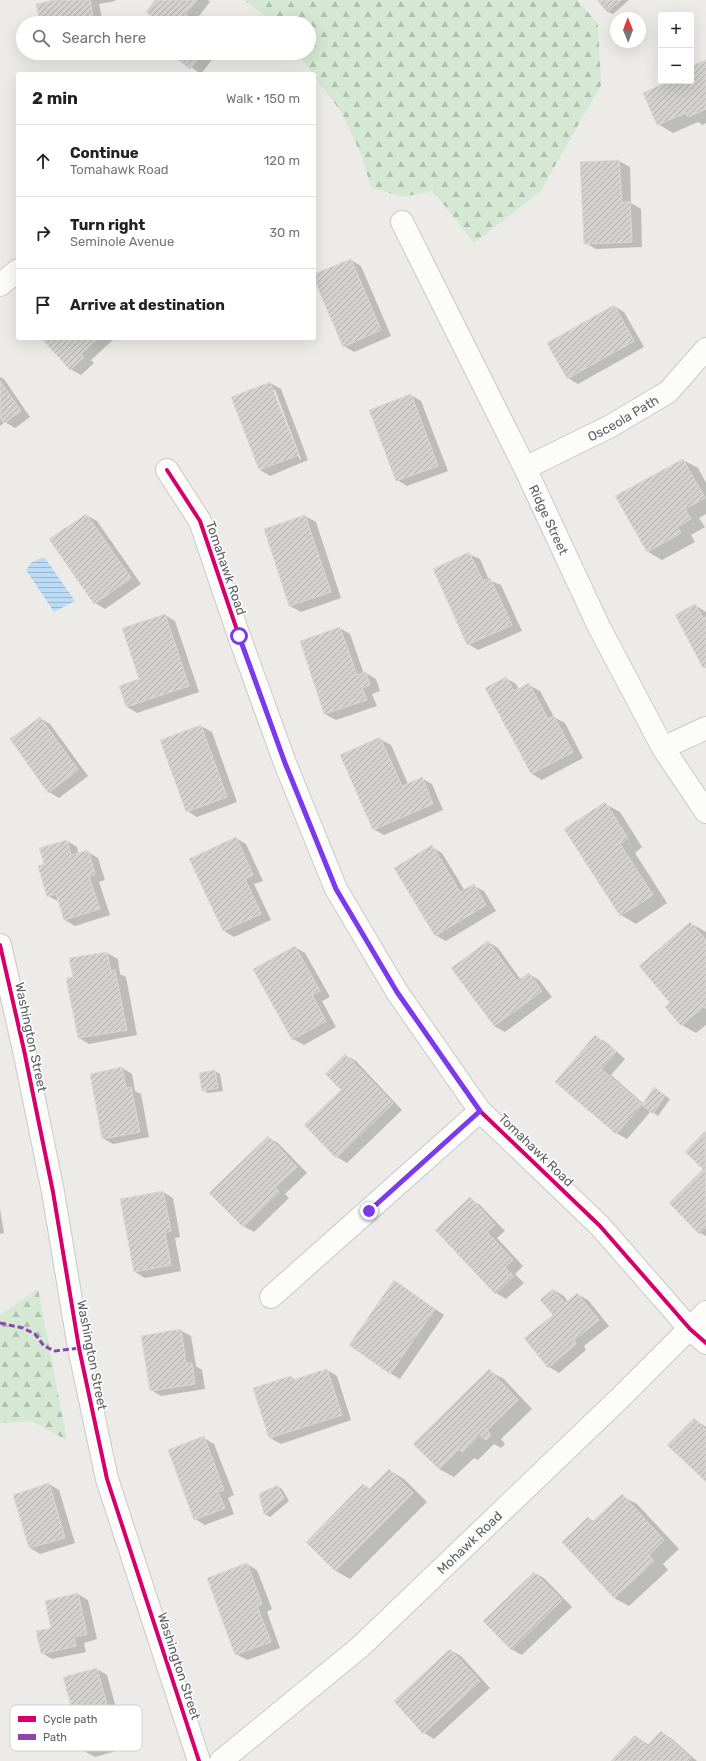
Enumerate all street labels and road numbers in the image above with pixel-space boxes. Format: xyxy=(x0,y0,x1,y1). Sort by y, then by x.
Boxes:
street label: Osceola Path xyxy=(585,392,661,444)
street label: Ridge Street xyxy=(526,482,572,557)
street label: Tomahawk Road xyxy=(203,519,249,617)
street label: Washington Street xyxy=(11,981,50,1093)
street label: Tomahawk Road xyxy=(495,1110,577,1190)
street label: Washington Street xyxy=(73,1299,110,1412)
street label: Mohawk Road xyxy=(434,1508,505,1577)
street label: Washington Street xyxy=(154,1611,203,1722)

